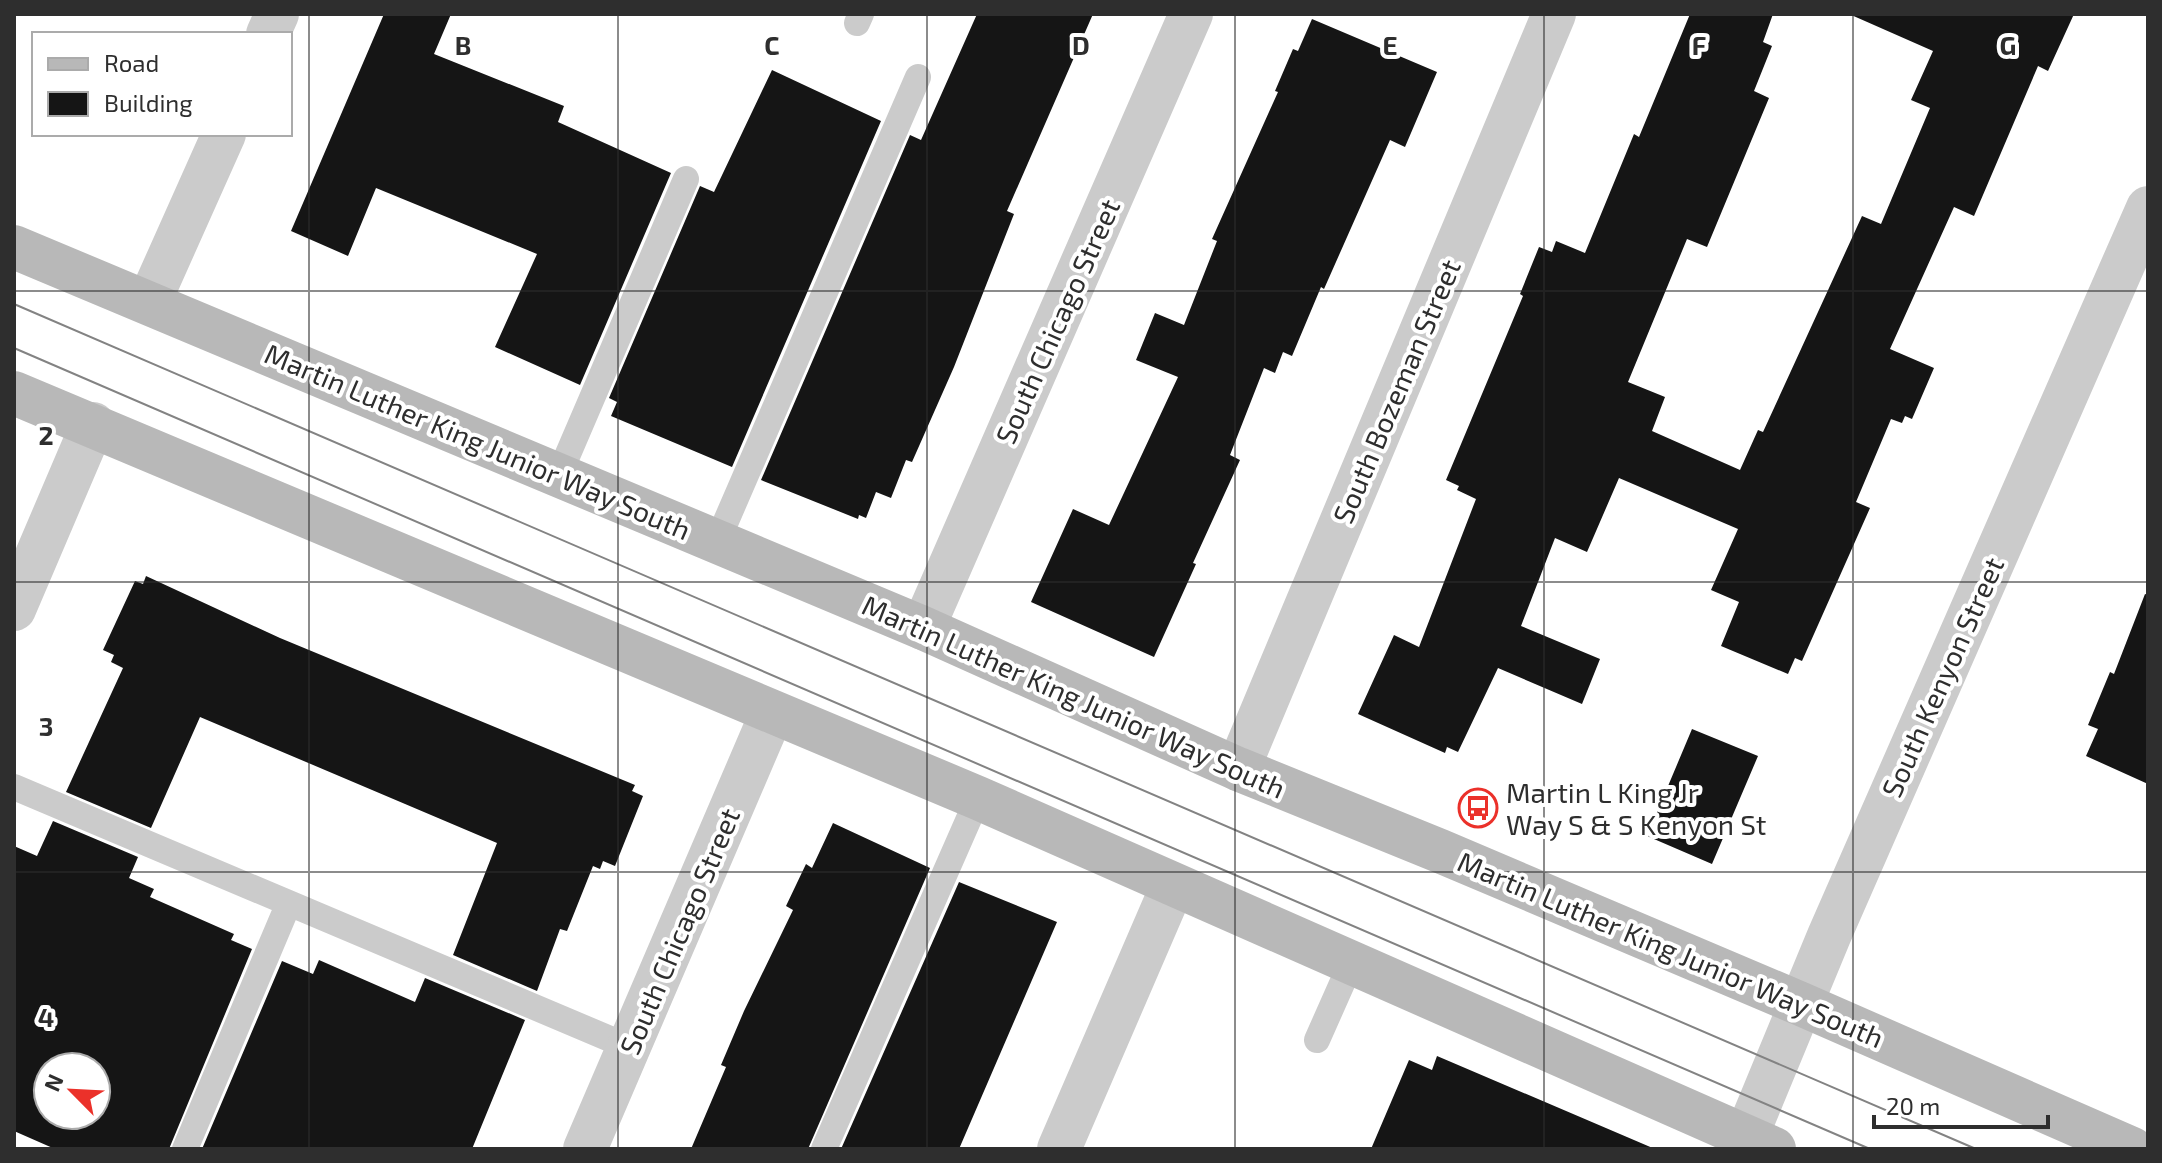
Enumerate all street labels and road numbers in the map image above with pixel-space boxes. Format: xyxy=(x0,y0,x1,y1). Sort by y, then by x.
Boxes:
street label: South Chicago Street xyxy=(988,193,1126,449)
street label: South Bozeman Street xyxy=(1325,254,1467,528)
street label: Martin Luther King Junior Way South xyxy=(260,336,696,546)
street label: South Kenyon Street xyxy=(1874,552,2010,802)
street label: Martin Luther King Junior Way South xyxy=(857,587,1291,805)
street label: South Chicago Street xyxy=(612,803,746,1059)
street label: Martin Luther King Junior Way South xyxy=(1453,844,1889,1054)

